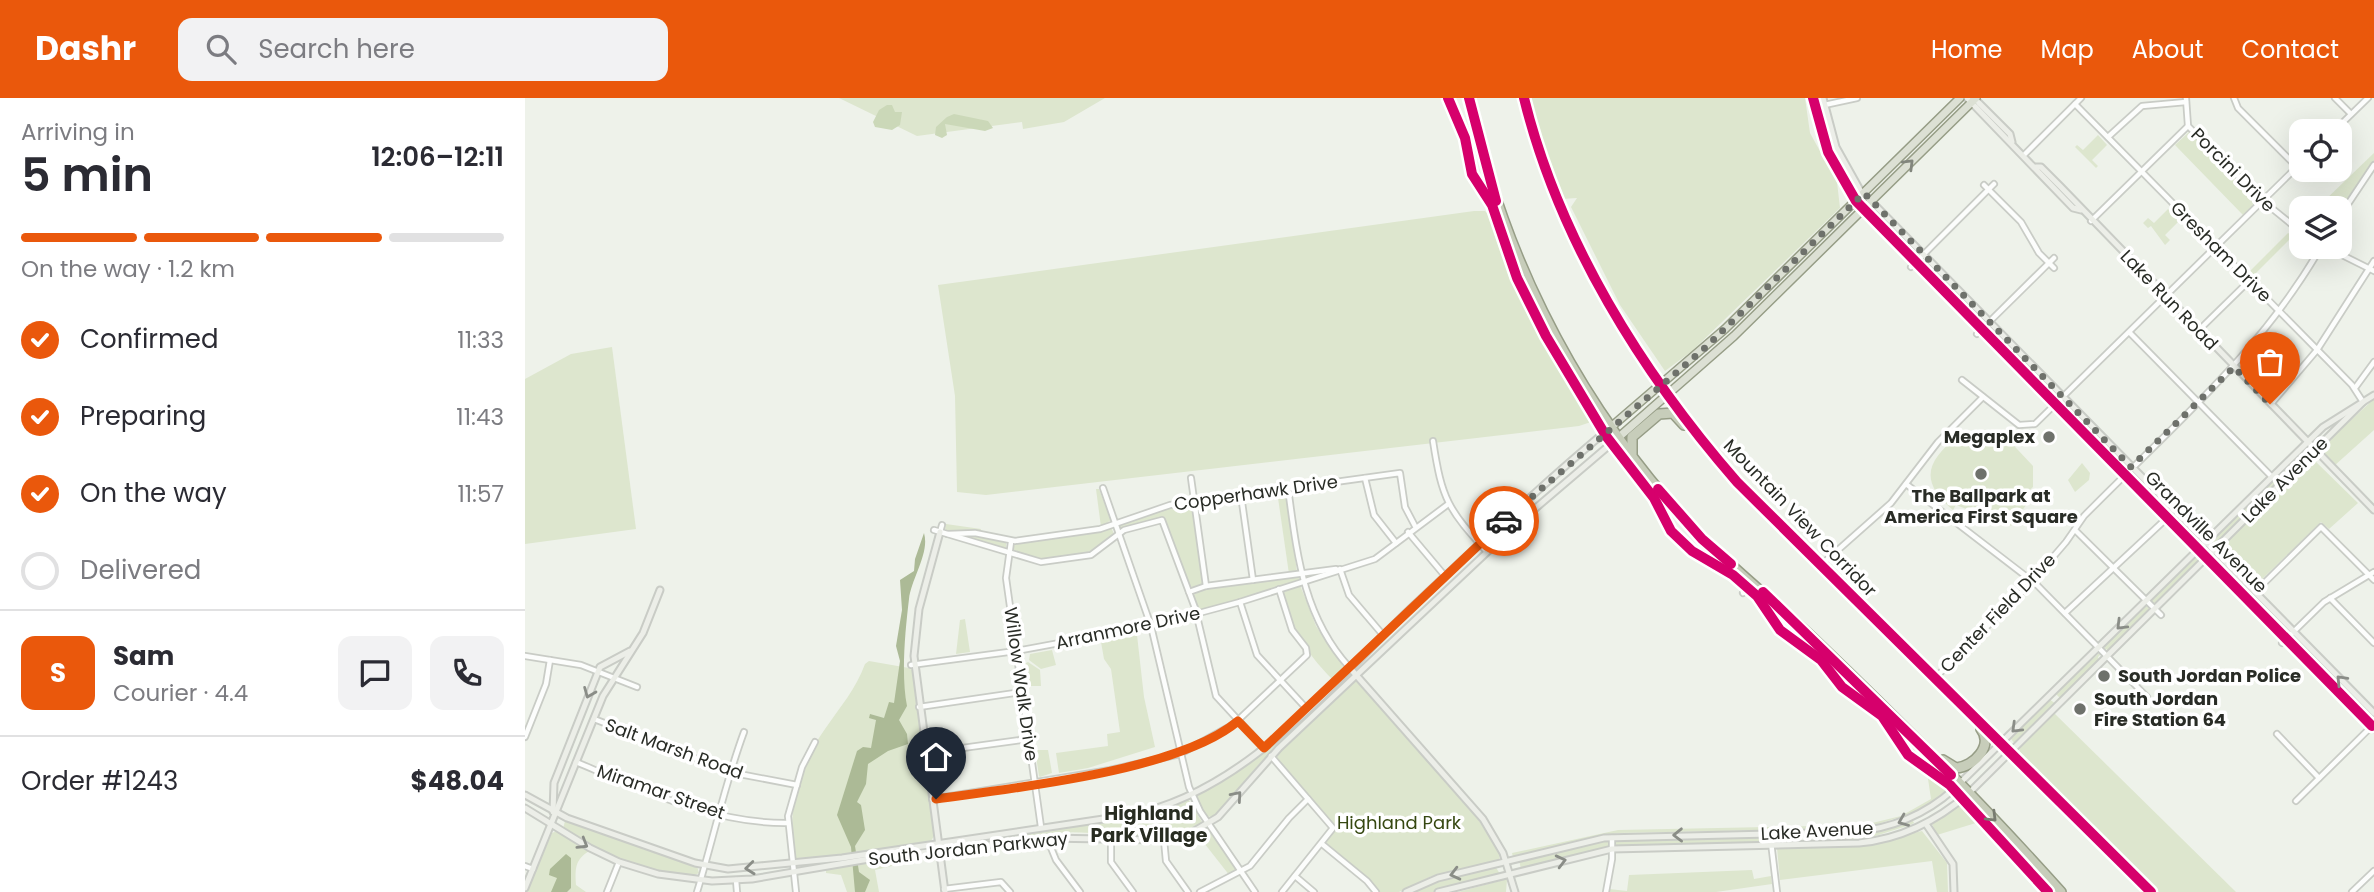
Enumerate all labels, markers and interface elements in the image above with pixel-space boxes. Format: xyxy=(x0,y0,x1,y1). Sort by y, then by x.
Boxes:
search box xyxy=(178,18,668,81)
text: Dashr xyxy=(35,25,136,72)
icon: search xyxy=(202,30,240,68)
text: Search here xyxy=(258,31,415,67)
text: Home xyxy=(1931,33,2003,66)
text: Map xyxy=(2041,33,2094,66)
text: About xyxy=(2132,33,2203,66)
text: Contact xyxy=(2241,33,2339,66)
text: Arriving in xyxy=(21,116,135,148)
map controls xyxy=(2289,119,2352,259)
button: locate xyxy=(2289,119,2352,182)
street label: Porcini Drive xyxy=(2186,122,2281,217)
text: 12:06–12:11 xyxy=(371,139,504,175)
text: 5 min xyxy=(21,143,153,207)
one-way arrow xyxy=(1901,159,1914,172)
street label: Gresham Drive xyxy=(2165,196,2277,308)
button: layers xyxy=(2289,196,2352,259)
street label: Lake Run Road xyxy=(2115,244,2224,355)
text: On the way · 1.2 km xyxy=(21,253,235,285)
icon: check xyxy=(21,321,59,359)
text: Confirmed xyxy=(80,321,218,357)
text: 11:33 xyxy=(457,324,504,356)
pin xyxy=(2240,332,2300,404)
icon: bag xyxy=(2251,343,2289,381)
icon: check xyxy=(21,398,59,436)
text: Preparing xyxy=(80,398,206,434)
text: 11:43 xyxy=(456,401,504,433)
place label: Megaplex xyxy=(1944,424,2035,449)
marker: Megaplex xyxy=(2041,429,2057,445)
street label: Lake Avenue xyxy=(2236,431,2333,528)
street label: Mountain View Corridor xyxy=(1718,433,1883,602)
street label: Grandville Avenue xyxy=(2140,465,2273,598)
marker: The Ballpark at America First Square xyxy=(1973,466,1989,482)
street label: Copperhawk Drive xyxy=(1172,469,1340,516)
icon: check xyxy=(21,475,59,513)
text: On the way xyxy=(80,475,227,511)
text: 11:57 xyxy=(457,478,504,510)
place label: The Ballpark at America First Square xyxy=(1884,483,2078,529)
courier xyxy=(1469,486,1539,556)
icon: car xyxy=(1485,502,1523,540)
street label: Center Field Drive xyxy=(1934,548,2061,678)
text: Delivered xyxy=(80,552,201,588)
street label: Arranmore Drive xyxy=(1053,600,1202,655)
street label: Willow Walk Drive xyxy=(998,605,1045,763)
one-way arrow xyxy=(2117,616,2130,629)
button: chat xyxy=(338,636,412,710)
button: phone xyxy=(430,636,504,710)
text: Sam xyxy=(113,638,174,674)
text: S xyxy=(50,655,66,691)
place label: South Jordan Police xyxy=(2118,663,2301,688)
marker: South Jordan Police xyxy=(2096,668,2112,684)
one-way arrow xyxy=(2337,675,2350,688)
text: Courier · 4.4 xyxy=(113,677,248,709)
place label: South Jordan Fire Station 64 xyxy=(2094,686,2226,732)
one-way arrow xyxy=(584,687,598,699)
marker: South Jordan Fire Station 64 xyxy=(2072,701,2088,717)
street label: Salt Marsh Road xyxy=(602,712,747,785)
one-way arrow xyxy=(2011,720,2024,733)
pin xyxy=(906,727,966,799)
icon: home xyxy=(917,738,955,776)
street label: Miramar Street xyxy=(594,758,728,825)
text: Order #1243 xyxy=(21,763,178,799)
text: $48.04 xyxy=(411,763,504,799)
one-way arrow xyxy=(1229,792,1241,805)
district label: Highland Park Village xyxy=(1091,800,1208,849)
one-way arrow xyxy=(1984,808,1997,821)
park label: Highland Park xyxy=(1337,810,1462,835)
one-way arrow xyxy=(1898,812,1910,826)
street label: Lake Avenue xyxy=(1760,815,1874,846)
street label: South Jordan Parkway xyxy=(867,826,1069,871)
one-way arrow xyxy=(1672,827,1682,843)
one-way arrow xyxy=(575,835,588,848)
one-way arrow xyxy=(1555,855,1567,869)
one-way arrow xyxy=(744,860,756,875)
one-way arrow xyxy=(1449,866,1461,880)

